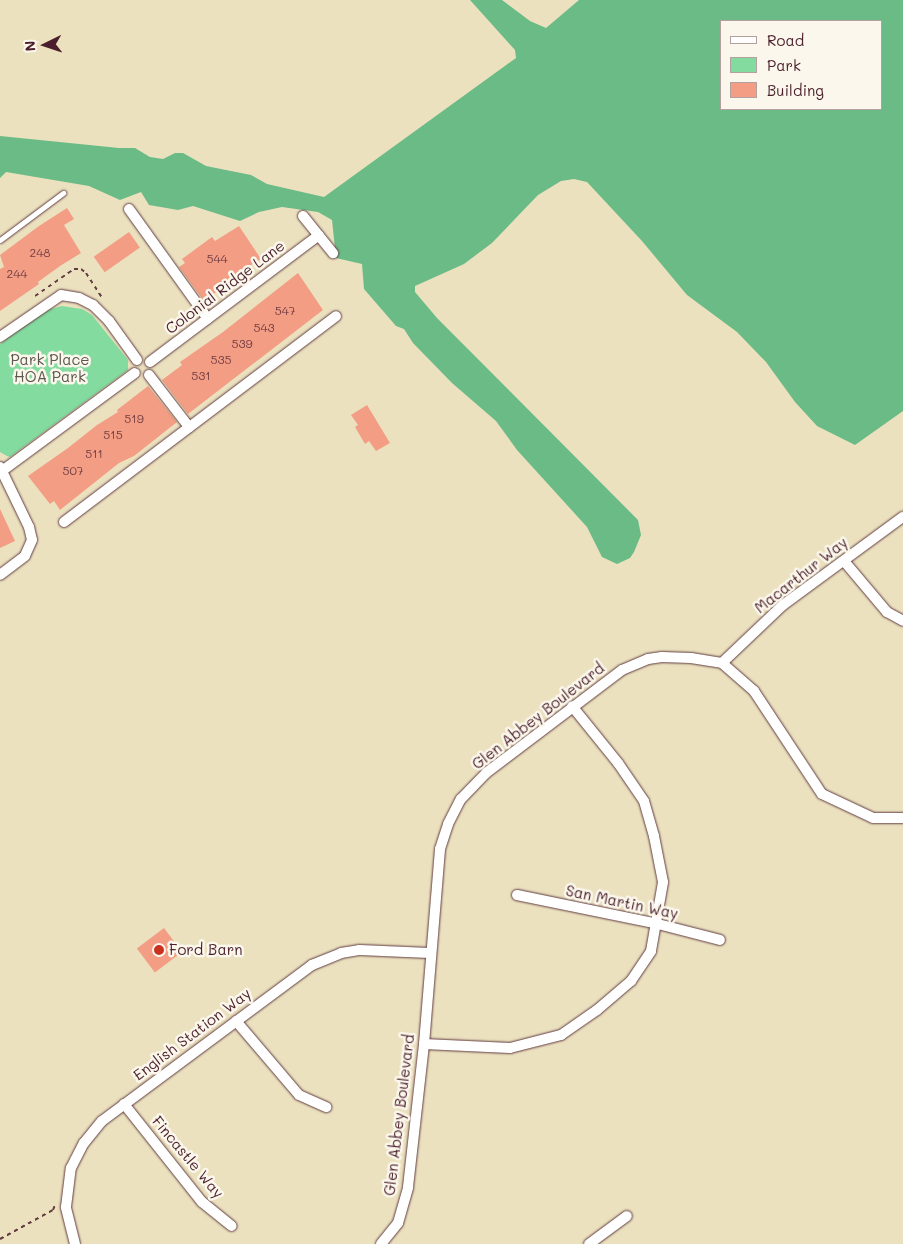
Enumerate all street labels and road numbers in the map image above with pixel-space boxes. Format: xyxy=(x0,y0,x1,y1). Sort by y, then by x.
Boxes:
street label: Colonial Ridge Lane xyxy=(162,236,288,338)
street label: Macarthur Way xyxy=(751,533,851,617)
street label: Glen Abbey Boulevard xyxy=(468,659,608,773)
street label: San Martin Way xyxy=(564,881,680,923)
street label: English Station Way xyxy=(130,984,254,1084)
street label: Glen Abbey Boulevard xyxy=(380,1033,418,1197)
street label: Fincastle Way xyxy=(148,1112,228,1202)

